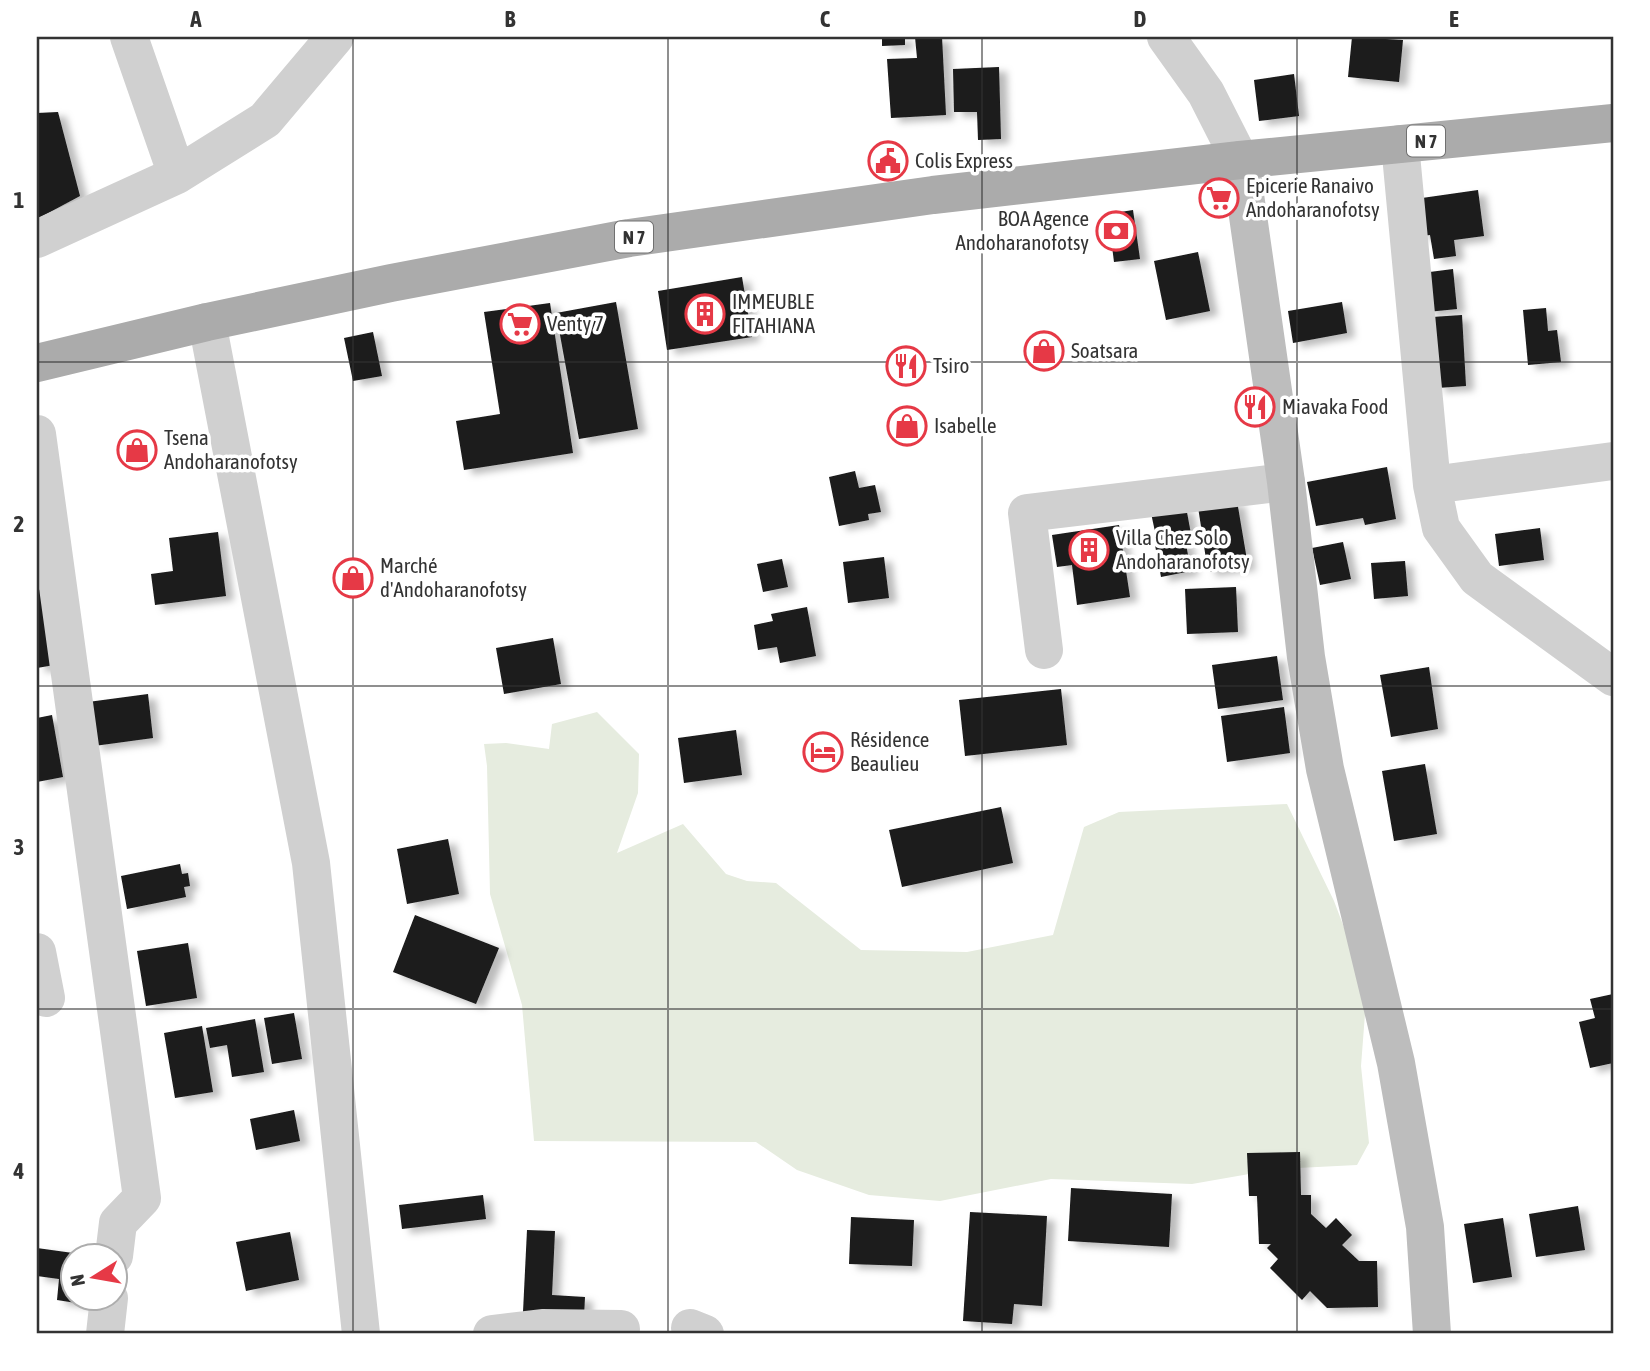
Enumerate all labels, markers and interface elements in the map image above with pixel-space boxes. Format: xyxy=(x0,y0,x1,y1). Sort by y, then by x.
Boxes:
text: A xyxy=(189,6,202,32)
text: B xyxy=(505,6,516,32)
text: C xyxy=(820,6,831,32)
text: D xyxy=(1134,6,1147,32)
text: E xyxy=(1449,6,1459,32)
road number: N 7 xyxy=(1407,125,1445,156)
public building icon: Colis Express xyxy=(867,140,909,182)
place label: Colis Express xyxy=(915,148,1013,172)
place label: Epicerie Ranaivo Andoharanofotsy xyxy=(1246,173,1380,221)
supermarket icon: Epicerie Ranaivo Andoharanofotsy xyxy=(1198,177,1240,219)
text: 1 xyxy=(14,187,25,213)
place label: BOA Agence Andoharanofotsy xyxy=(955,206,1089,254)
bank icon: BOA Agence Andoharanofotsy xyxy=(1095,210,1137,252)
road number: N 7 xyxy=(615,221,653,252)
place label: IMMEUBLE FITAHIANA xyxy=(732,289,816,337)
building icon: IMMEUBLE FITAHIANA xyxy=(684,293,726,335)
supermarket icon: Venty 7 xyxy=(499,303,541,345)
place label: Venty 7 xyxy=(547,311,604,335)
shop icon: Soatsara xyxy=(1023,330,1065,372)
place label: Soatsara xyxy=(1071,338,1138,362)
restaurant icon: Tsiro xyxy=(885,345,927,387)
place label: Tsiro xyxy=(933,353,969,377)
restaurant icon: Miavaka Food xyxy=(1234,386,1276,428)
place label: Miavaka Food xyxy=(1282,394,1389,418)
shop icon: Isabelle xyxy=(886,405,928,447)
place label: Isabelle xyxy=(934,413,996,437)
place label: Tsena Andoharanofotsy xyxy=(164,425,298,473)
shop icon: Tsena Andoharanofotsy xyxy=(116,429,158,471)
text: 2 xyxy=(14,511,24,537)
place label: Villa Chez Solo Andoharanofotsy xyxy=(1116,525,1250,573)
building icon: Villa Chez Solo Andoharanofotsy xyxy=(1068,529,1110,571)
place label: Marché d'Andoharanofotsy xyxy=(380,553,527,601)
shop icon: Marché d'Andoharanofotsy xyxy=(332,557,374,599)
place label: Résidence Beaulieu xyxy=(850,727,929,775)
hotel icon: Résidence Beaulieu xyxy=(802,731,844,773)
text: 3 xyxy=(14,834,24,860)
text: 4 xyxy=(13,1158,25,1184)
north arrow xyxy=(60,1242,130,1312)
text: N xyxy=(65,1273,89,1288)

